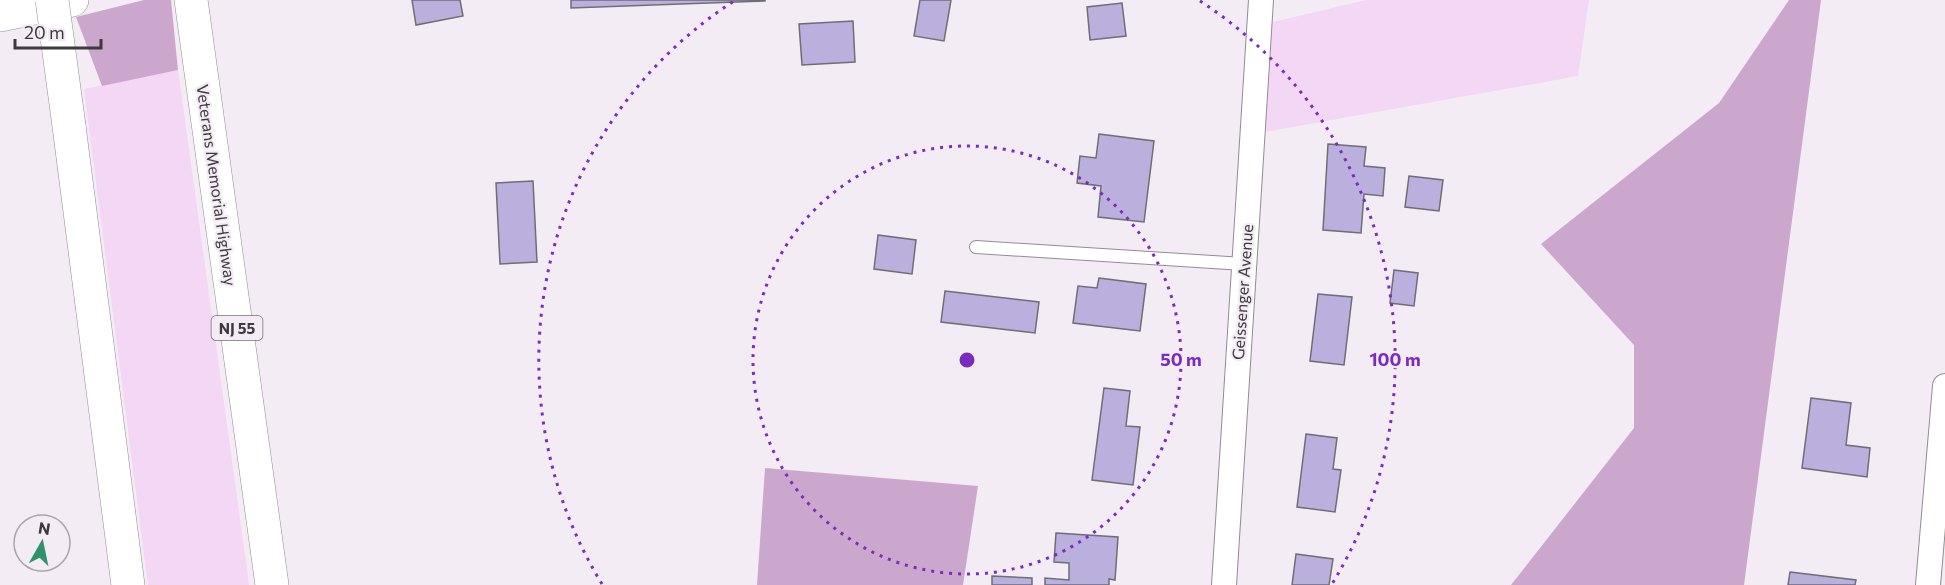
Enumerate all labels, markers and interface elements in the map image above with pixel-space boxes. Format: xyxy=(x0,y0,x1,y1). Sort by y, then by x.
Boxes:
scale bar xyxy=(15,12,100,50)
text: 20 m xyxy=(24,21,65,43)
street label: Veterans Memorial Highway xyxy=(193,83,241,287)
street label: Geissenger Avenue xyxy=(1228,223,1256,361)
road number: NJ 55 xyxy=(212,316,262,340)
text: 50 m xyxy=(1160,348,1202,370)
text: 100 m xyxy=(1369,348,1421,370)
centre of rings xyxy=(957,350,977,370)
north arrow xyxy=(12,513,72,573)
text: N xyxy=(37,517,52,538)

